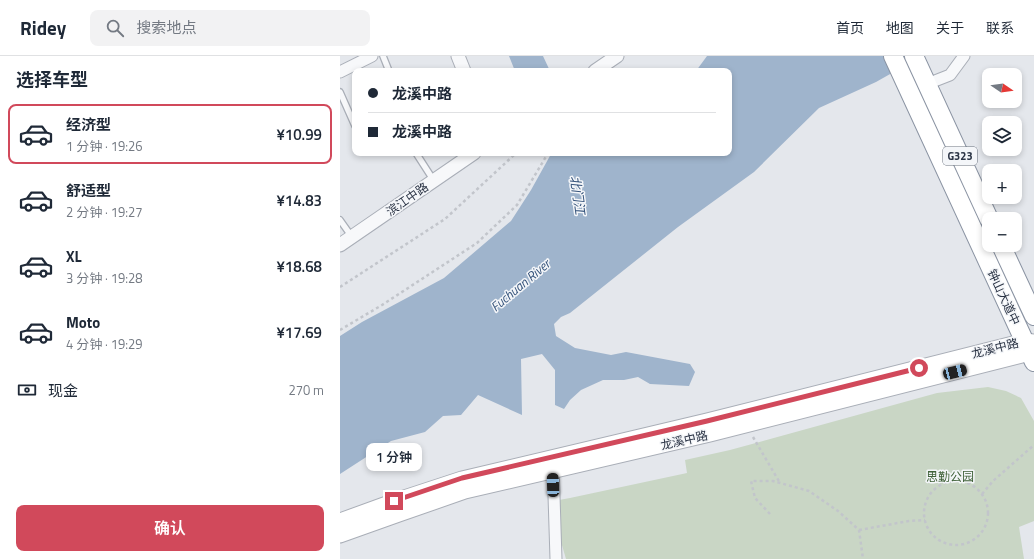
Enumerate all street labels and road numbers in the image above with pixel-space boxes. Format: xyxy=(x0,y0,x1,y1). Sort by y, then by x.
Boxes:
road number: G323 xyxy=(943,147,977,165)
street label: 滨江中路 xyxy=(382,177,432,221)
street label: 钟山大道中 xyxy=(983,266,1025,328)
street label: 龙溪中路 xyxy=(969,333,1021,363)
street label: 龙溪中路 xyxy=(658,425,710,455)

